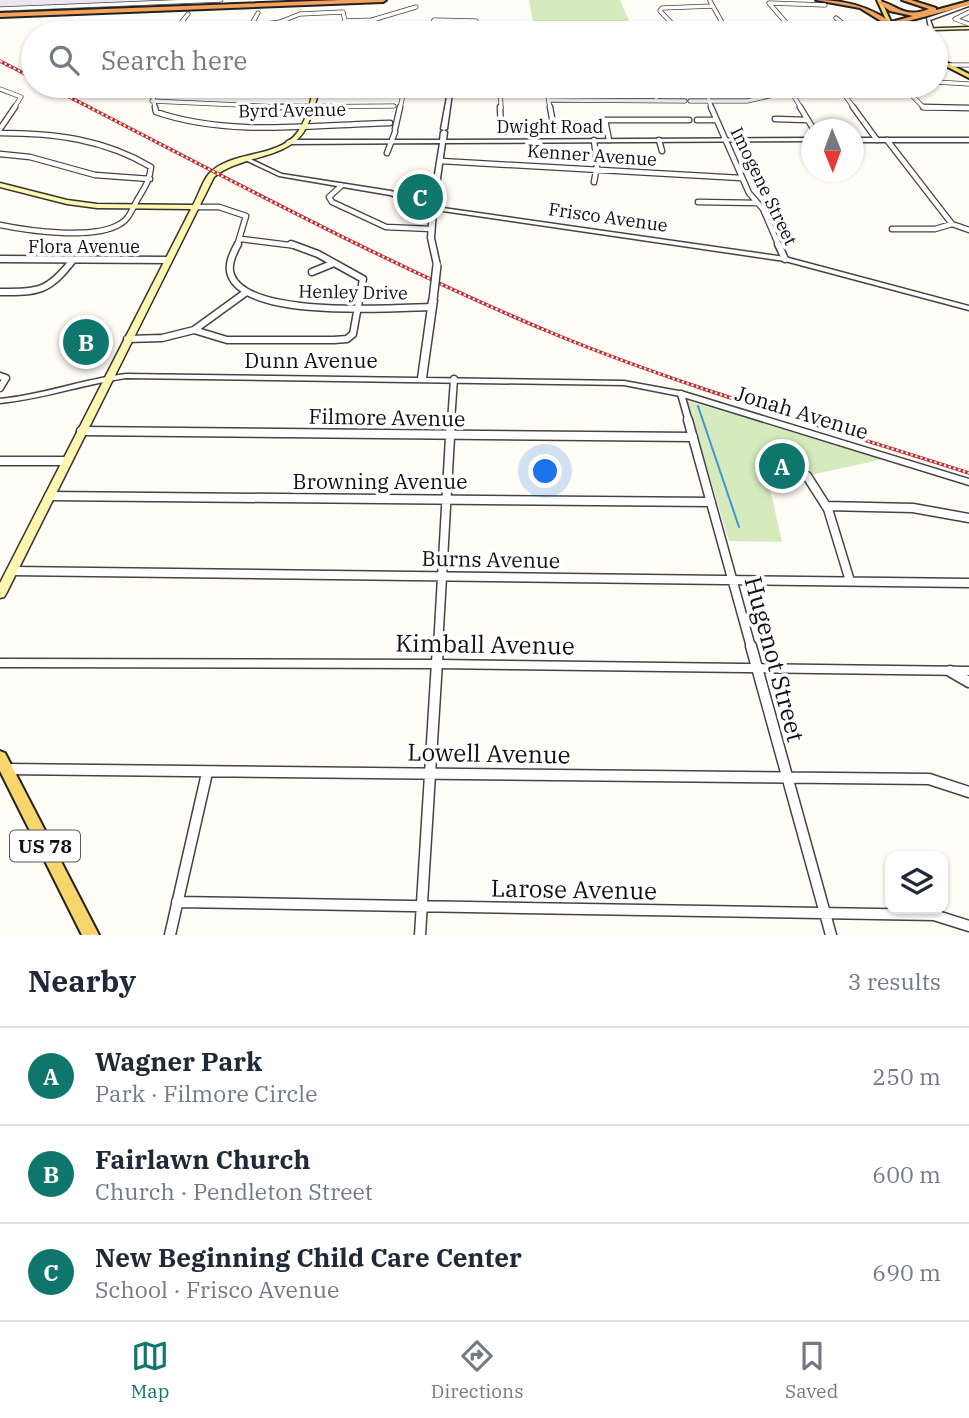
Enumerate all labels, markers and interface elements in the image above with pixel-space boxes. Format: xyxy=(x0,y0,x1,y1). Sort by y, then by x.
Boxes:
search box xyxy=(21,21,948,98)
icon: search xyxy=(45,41,83,79)
text: Search here xyxy=(101,43,247,77)
street label: Byrd Avenue xyxy=(238,98,346,122)
street label: Dwight Road xyxy=(497,115,603,138)
north arrow xyxy=(801,119,864,182)
street label: Imogene Street xyxy=(725,123,803,249)
street label: Kenner Avenue xyxy=(526,139,658,171)
pin: C xyxy=(397,171,443,223)
street label: Frisco Avenue xyxy=(547,197,669,237)
street label: Flora Avenue xyxy=(28,235,140,258)
street label: Henley Drive xyxy=(298,280,408,304)
pin: B xyxy=(63,316,109,368)
street label: Dunn Avenue xyxy=(244,346,378,374)
street label: Jonah Avenue xyxy=(732,378,872,446)
street label: Filmore Avenue xyxy=(308,402,466,432)
pin: A xyxy=(759,440,805,492)
your location xyxy=(528,454,562,488)
street label: Browning Avenue xyxy=(293,467,467,495)
street label: Burns Avenue xyxy=(422,544,560,574)
street label: Hugenot Street xyxy=(738,573,812,745)
street label: Kimball Avenue xyxy=(395,626,575,662)
street label: Lowell Avenue xyxy=(407,736,571,770)
road number: US 78 xyxy=(10,831,80,862)
map controls xyxy=(885,851,948,914)
button: layers xyxy=(885,851,948,914)
street label: Larose Avenue xyxy=(491,872,657,906)
text: Nearby xyxy=(28,961,136,1000)
text: 3 results xyxy=(848,966,941,996)
text: Wagner Park xyxy=(95,1044,262,1078)
text: A xyxy=(43,1061,59,1091)
text: 250 m xyxy=(872,1061,941,1091)
text: Park · Filmore Circle xyxy=(95,1078,318,1108)
text: Fairlawn Church xyxy=(95,1142,310,1176)
text: B xyxy=(43,1159,59,1189)
text: 600 m xyxy=(872,1159,941,1189)
text: Church · Pendleton Street xyxy=(95,1176,373,1206)
text: New Beginning Child Care Center xyxy=(95,1240,522,1274)
text: C xyxy=(43,1257,59,1287)
text: 690 m xyxy=(872,1257,941,1287)
text: School · Frisco Avenue xyxy=(95,1274,339,1304)
tab: Map xyxy=(131,1337,169,1403)
tab: Directions xyxy=(431,1337,524,1403)
tab: Saved xyxy=(785,1337,838,1403)

